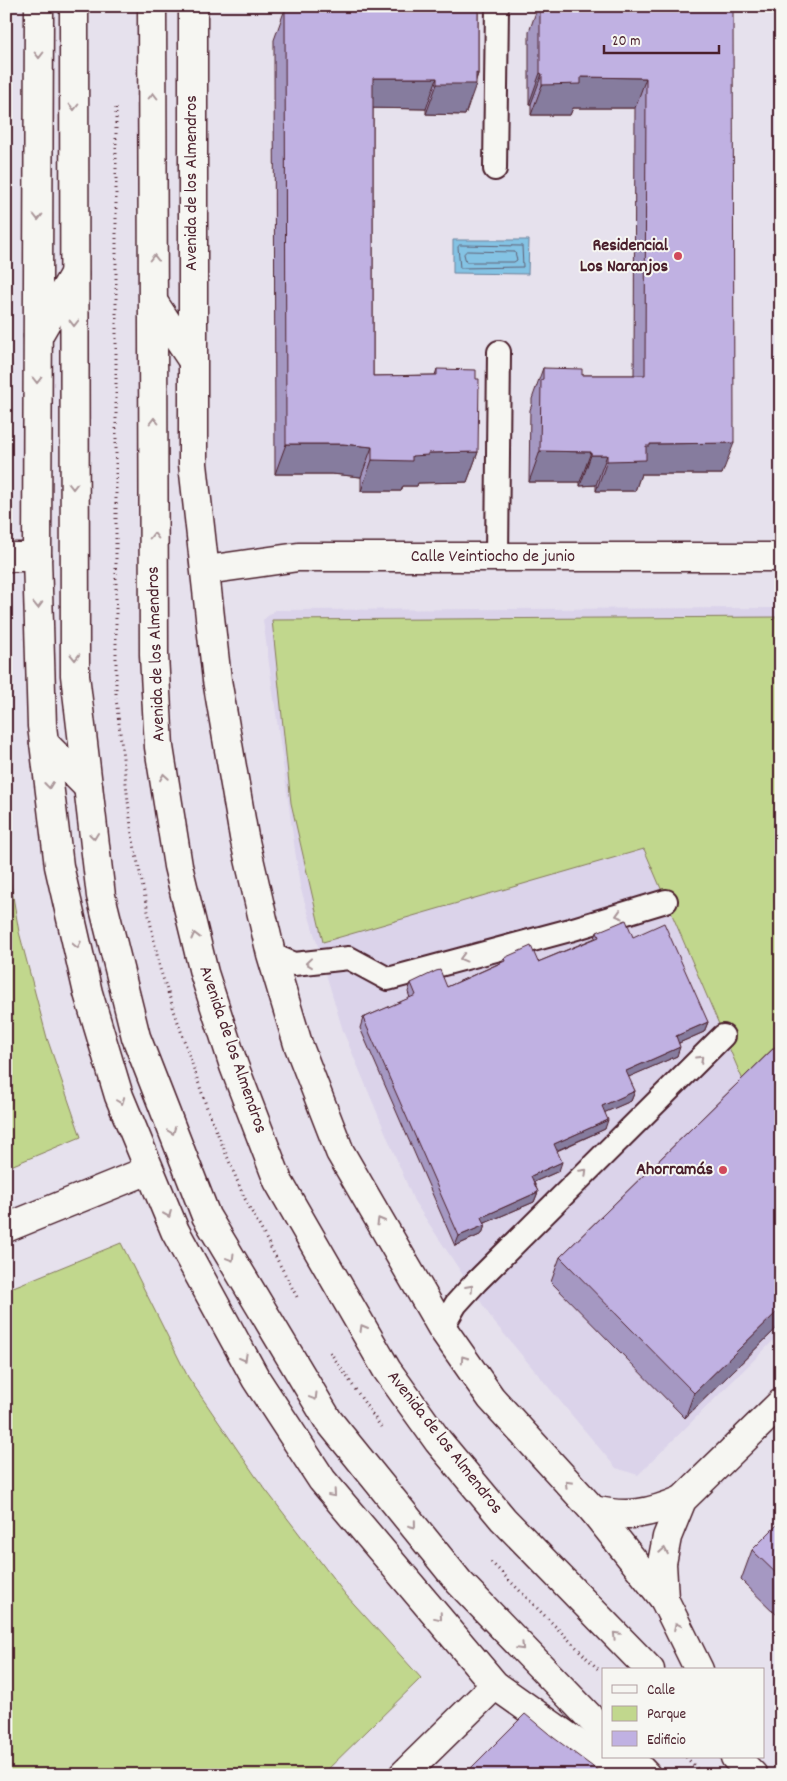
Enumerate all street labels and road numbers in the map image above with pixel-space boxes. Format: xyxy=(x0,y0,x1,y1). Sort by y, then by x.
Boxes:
street label: Avenida de los Almendros xyxy=(180,95,205,271)
street label: Calle Veintiocho de junio xyxy=(411,545,575,570)
street label: Avenida de los Almendros xyxy=(141,566,173,742)
street label: Avenida de los Almendros xyxy=(192,963,272,1137)
street label: Avenida de los Almendros xyxy=(380,1366,508,1520)

